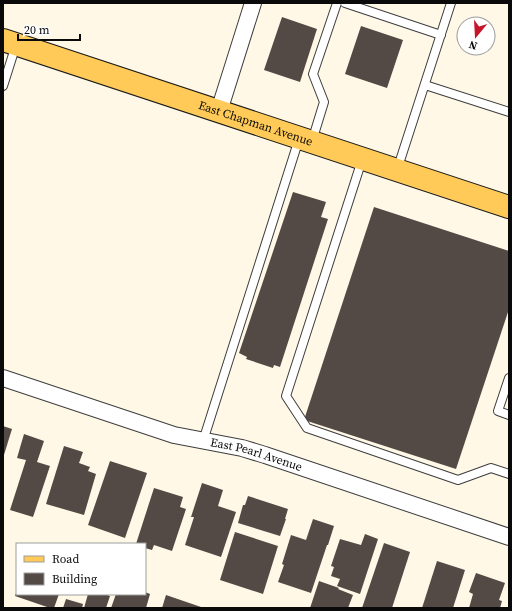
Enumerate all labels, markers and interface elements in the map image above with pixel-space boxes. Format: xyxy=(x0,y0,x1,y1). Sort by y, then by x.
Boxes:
scale bar xyxy=(18,16,80,42)
north arrow xyxy=(456,16,496,56)
text: 20 m xyxy=(24,22,50,38)
text: N xyxy=(467,37,479,53)
street label: East Chapman Avenue xyxy=(196,97,315,150)
street label: East Pearl Avenue xyxy=(209,434,304,475)
legend xyxy=(16,543,146,595)
text: Road xyxy=(52,551,79,567)
text: Building xyxy=(52,571,97,587)

